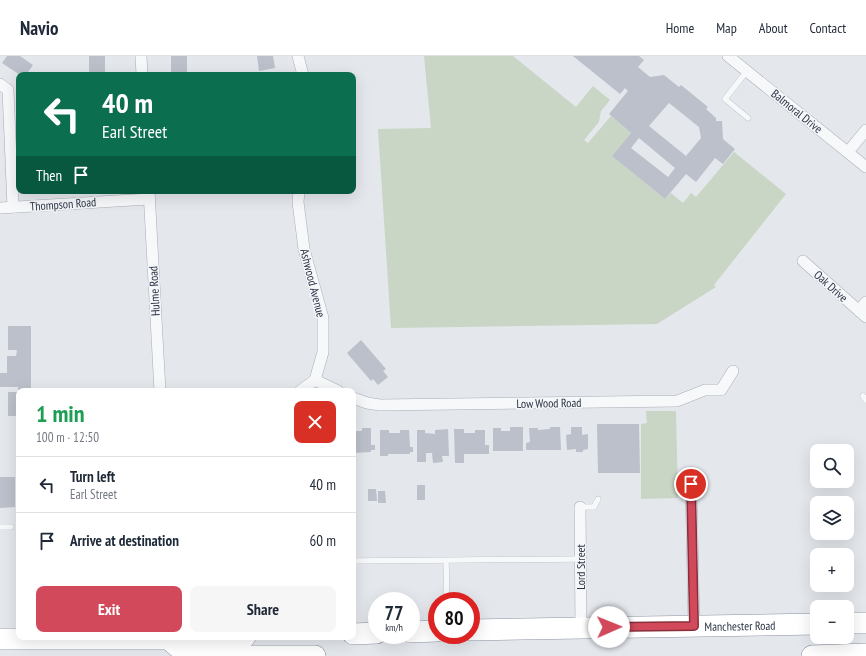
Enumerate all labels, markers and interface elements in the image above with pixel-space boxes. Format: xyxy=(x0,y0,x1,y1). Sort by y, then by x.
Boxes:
text: Navio xyxy=(20,16,58,40)
text: Home xyxy=(666,19,694,37)
text: Map xyxy=(716,19,737,37)
text: About xyxy=(759,19,788,37)
text: Contact xyxy=(810,19,846,37)
text: 40 m xyxy=(102,84,153,121)
street label: Balmoral Drive xyxy=(768,86,826,136)
icon: left xyxy=(36,88,88,140)
text: Earl Street xyxy=(102,120,167,143)
icon: arrive xyxy=(70,164,92,186)
text: Then xyxy=(36,166,62,185)
street label: Thompson Road xyxy=(29,194,97,214)
street label: Ashwood Avenue xyxy=(297,247,329,319)
street label: Hulme Road xyxy=(145,266,163,316)
street label: Oak Drive xyxy=(811,267,851,305)
street label: Low Wood Road xyxy=(516,395,582,411)
text: 1 min xyxy=(36,398,84,429)
button: close xyxy=(294,401,336,443)
text: 100 m · 12:50 xyxy=(36,429,99,446)
map controls xyxy=(810,444,854,644)
button: search xyxy=(810,444,854,488)
text: Turn left xyxy=(70,467,115,486)
pin xyxy=(674,467,708,501)
icon: arrive xyxy=(680,473,702,495)
icon: left xyxy=(36,474,58,496)
text: 40 m xyxy=(310,475,336,494)
text: Earl Street xyxy=(70,486,117,503)
button: layers xyxy=(810,496,854,540)
icon: arrive xyxy=(36,530,58,552)
text: Arrive at destination xyxy=(70,531,179,550)
text: 60 m xyxy=(310,531,336,550)
street label: Lord Street xyxy=(573,544,588,590)
button: + xyxy=(810,548,854,592)
button: Exit xyxy=(36,586,182,632)
button: Share xyxy=(190,586,336,632)
speed limit sign: 80 xyxy=(428,592,480,644)
text: 77 xyxy=(384,600,404,626)
button: − xyxy=(810,600,854,644)
position arrow xyxy=(588,606,630,648)
street label: Manchester Road xyxy=(704,617,776,633)
text: km/h xyxy=(385,621,403,634)

